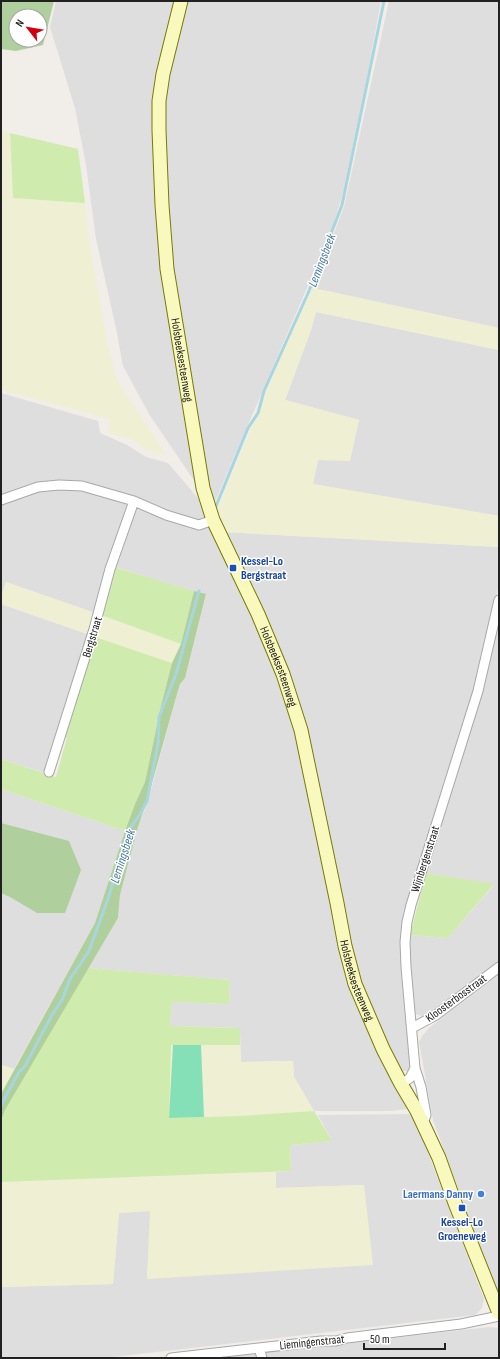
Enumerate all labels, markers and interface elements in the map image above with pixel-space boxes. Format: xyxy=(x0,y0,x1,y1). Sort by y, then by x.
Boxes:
north arrow xyxy=(8,8,48,48)
text: N xyxy=(13,17,27,29)
water label: Lemingsbeek xyxy=(304,230,340,289)
street label: Holsbeeksesteenweg xyxy=(167,317,196,403)
place label: Kessel-Lo Bergstraat xyxy=(241,554,286,583)
marker: Kessel-Lo Bergstraat xyxy=(228,563,238,573)
street label: Bergstraat xyxy=(79,614,106,660)
street label: Holsbeeksesteenweg xyxy=(256,624,300,709)
street label: Wijnbergenstraat xyxy=(408,824,443,894)
water label: Lemingsbeek xyxy=(107,826,140,885)
street label: Holsbeeksesteenweg xyxy=(336,939,377,1024)
street label: Kloosterbosstraat xyxy=(423,971,490,1026)
place label: Laermans Danny xyxy=(403,1187,473,1202)
marker: Laermans Danny xyxy=(476,1189,486,1199)
marker: Kessel-Lo Groeneweg xyxy=(457,1203,467,1213)
place label: Kessel-Lo Groeneweg xyxy=(438,1215,486,1244)
scale bar xyxy=(364,1325,445,1351)
street label: Liemingenstraat xyxy=(279,1332,346,1353)
text: 50 m xyxy=(370,1332,390,1347)

